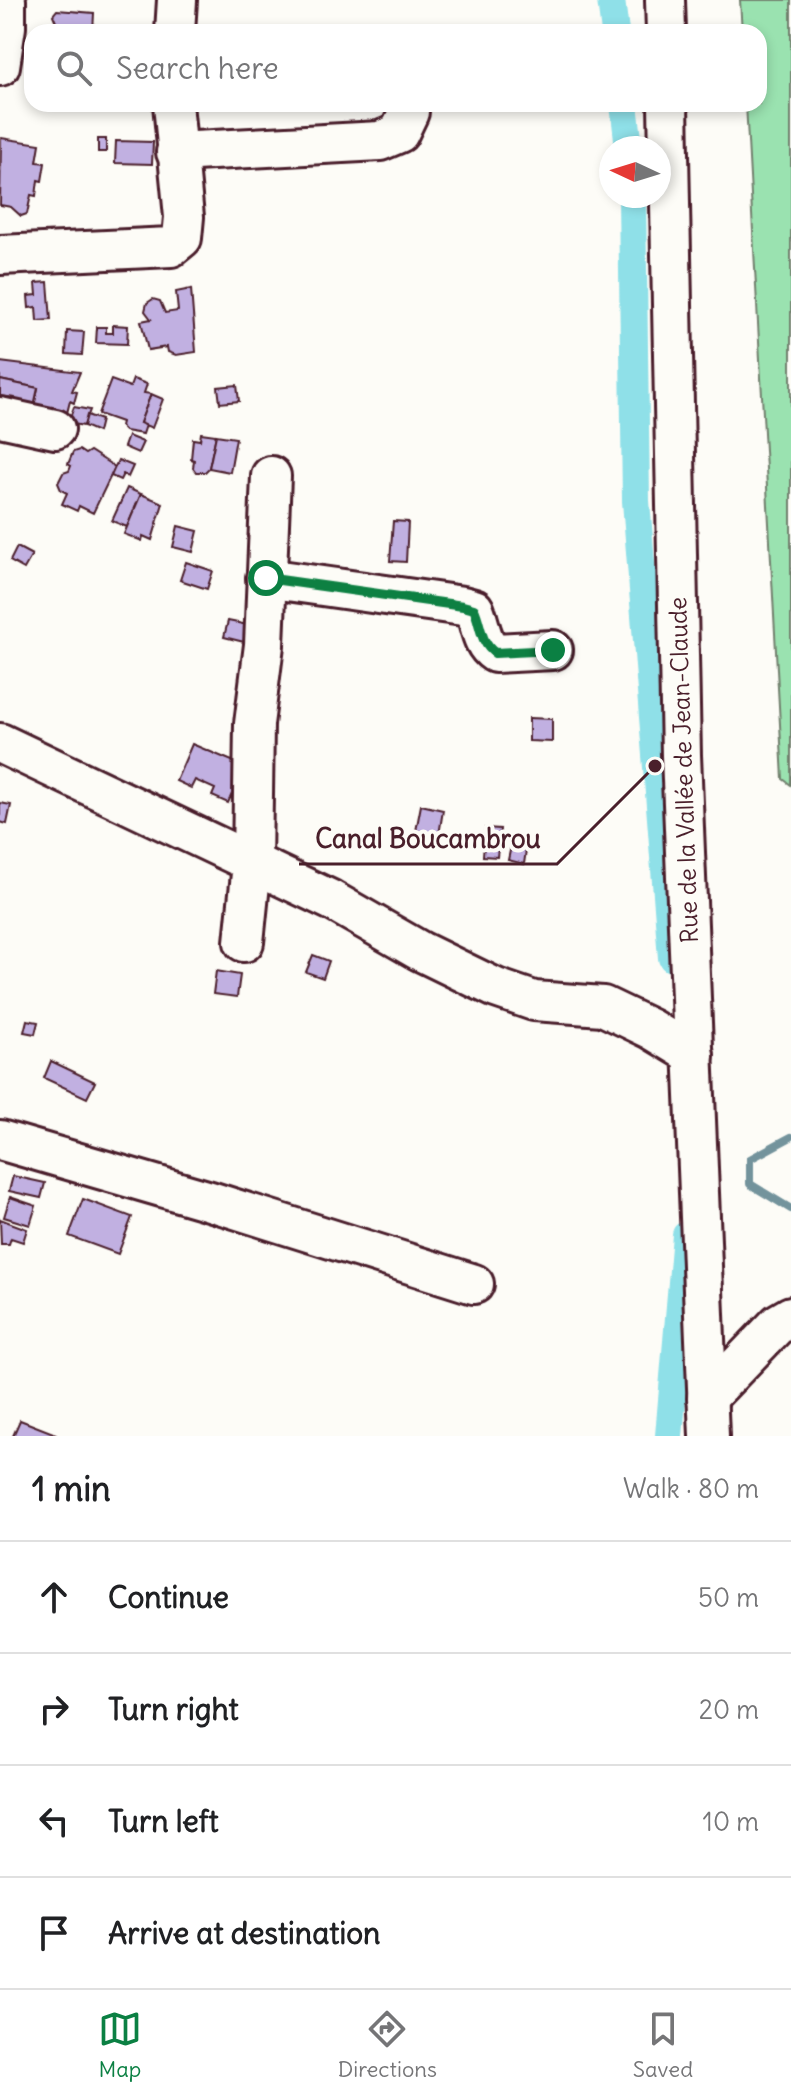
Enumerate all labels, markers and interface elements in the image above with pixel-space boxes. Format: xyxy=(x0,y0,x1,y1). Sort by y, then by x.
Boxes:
search box xyxy=(24,24,767,112)
icon: search xyxy=(52,46,96,90)
text: Search here xyxy=(116,49,279,87)
north arrow xyxy=(599,136,671,208)
route start xyxy=(248,560,284,596)
street label: Rue de la Vallée de Jean-Claude xyxy=(662,597,704,944)
route end xyxy=(535,632,571,668)
callout: Canal Boucambrou xyxy=(299,814,557,864)
text: Canal Boucambrou xyxy=(315,822,541,855)
text: 1 min xyxy=(32,1467,111,1510)
text: Walk · 80 m xyxy=(623,1472,759,1505)
icon: ahead xyxy=(32,1575,76,1619)
text: Continue xyxy=(108,1578,229,1616)
text: 50 m xyxy=(698,1581,759,1614)
icon: right xyxy=(32,1687,76,1731)
text: Turn right xyxy=(108,1690,239,1728)
text: 20 m xyxy=(699,1693,759,1726)
icon: left xyxy=(32,1799,76,1843)
text: Turn left xyxy=(108,1802,219,1840)
text: 10 m xyxy=(703,1805,759,1838)
icon: arrive xyxy=(32,1911,76,1955)
text: Arrive at destination xyxy=(108,1914,380,1952)
tab: Map xyxy=(98,2007,142,2083)
tab: Directions xyxy=(338,2007,437,2083)
tab: Saved xyxy=(633,2007,693,2083)

